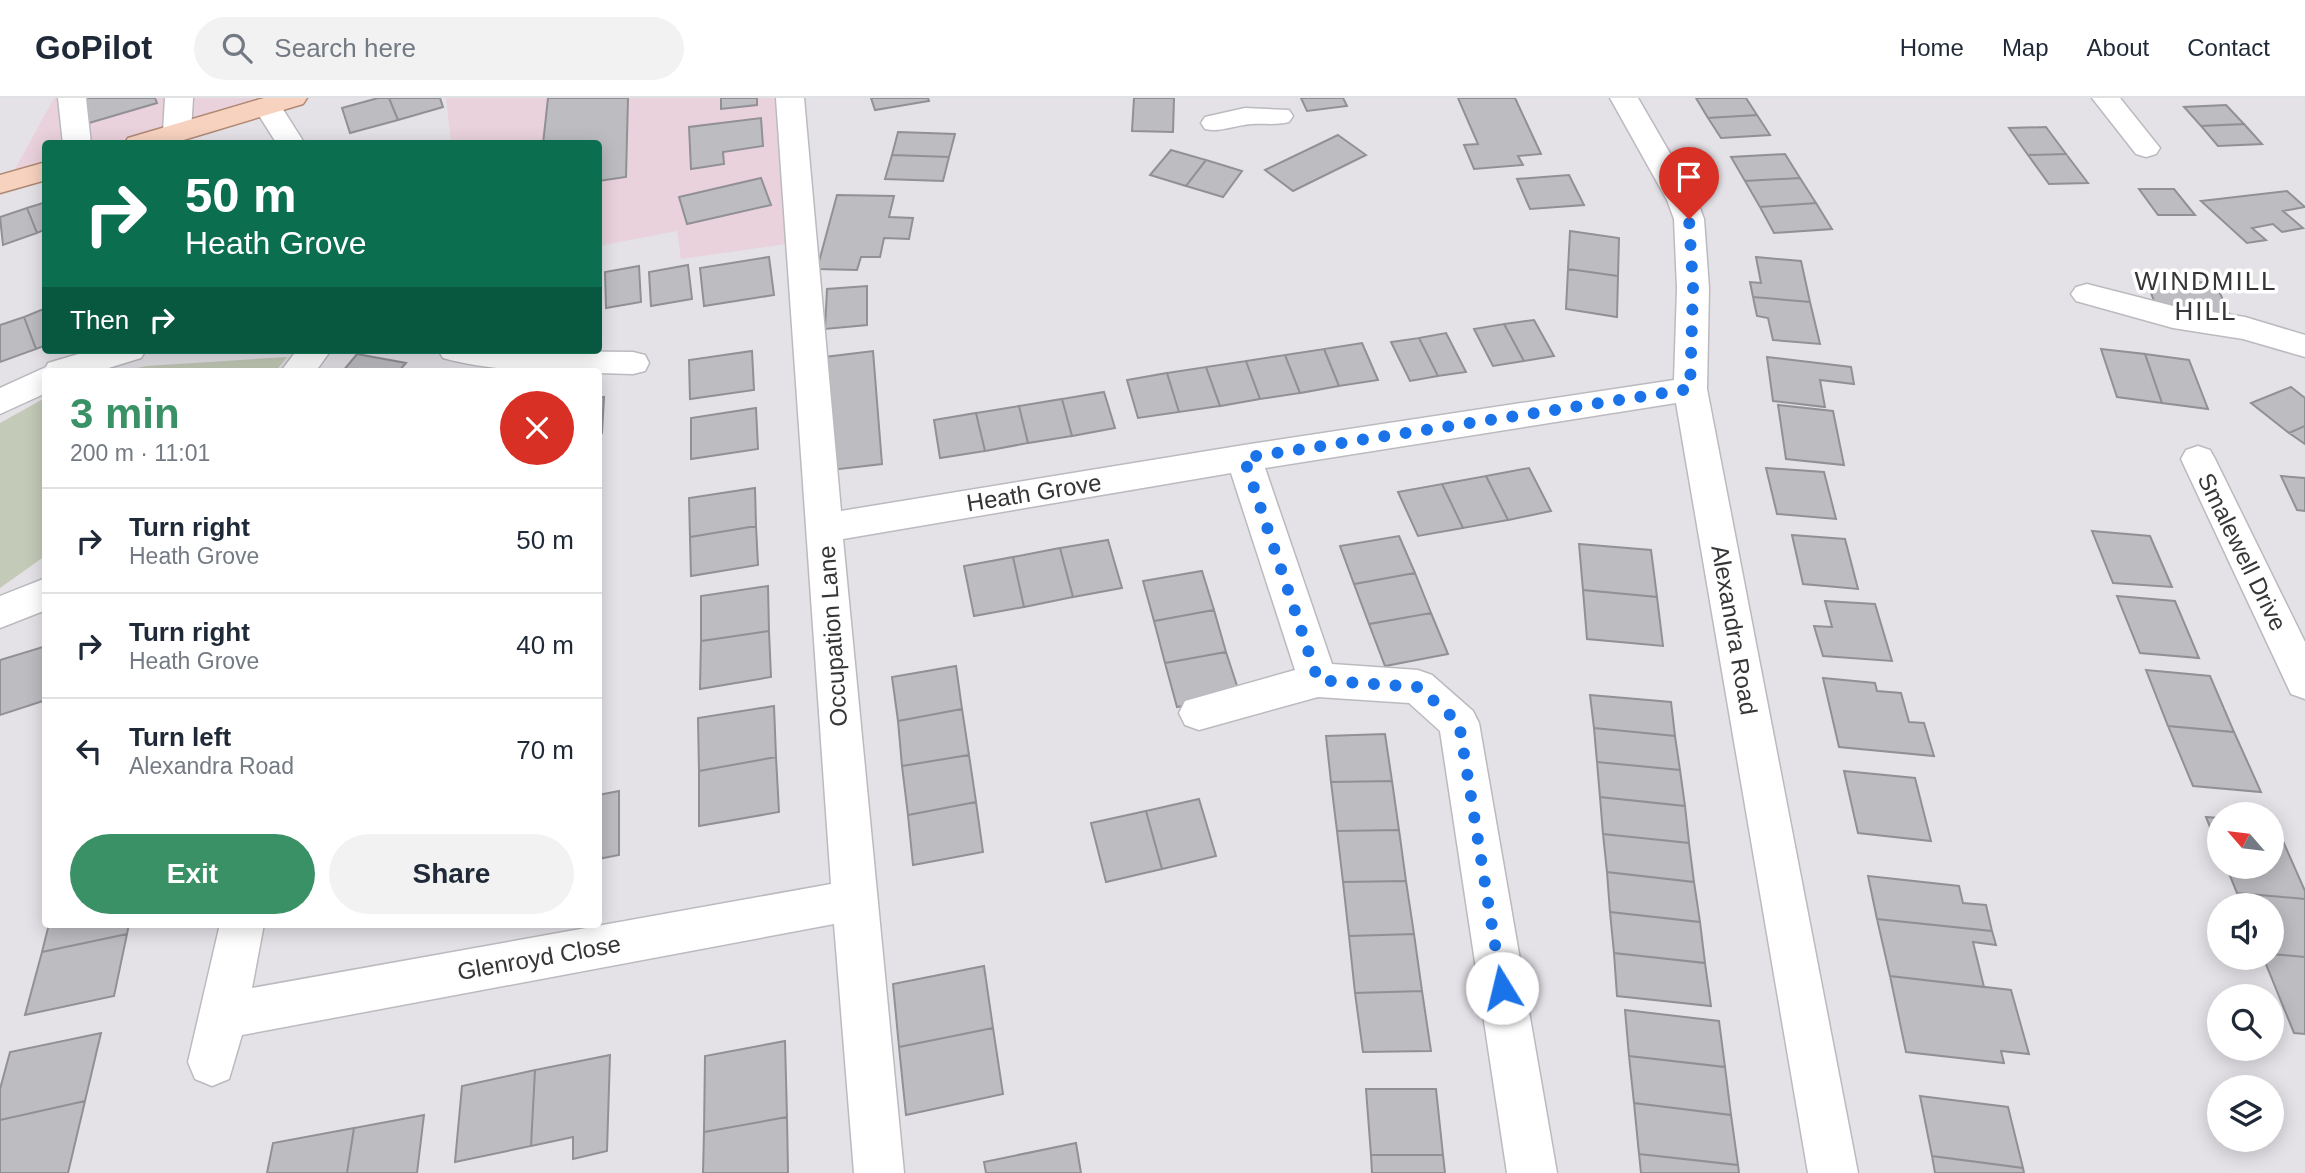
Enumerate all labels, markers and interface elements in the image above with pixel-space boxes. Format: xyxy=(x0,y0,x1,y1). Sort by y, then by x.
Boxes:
search box xyxy=(194,17,684,80)
text: GoPilot xyxy=(35,29,152,66)
icon: search xyxy=(218,29,256,67)
text: Search here xyxy=(274,33,416,63)
text: Home xyxy=(1900,34,1964,61)
text: Map xyxy=(2002,34,2049,61)
text: About xyxy=(2087,34,2149,61)
text: Contact xyxy=(2187,34,2270,61)
pin xyxy=(1659,147,1719,219)
icon: arrive xyxy=(1670,158,1708,196)
icon: right xyxy=(70,168,161,259)
text: 50 m xyxy=(185,168,297,222)
text: Heath Grove xyxy=(185,225,366,261)
district label: WINDMILL HILL xyxy=(2134,266,2278,326)
icon: right xyxy=(143,301,181,339)
text: Then xyxy=(70,305,129,335)
text: 3 min xyxy=(70,390,180,437)
button: close xyxy=(500,391,574,465)
text: 200 m · 11:01 xyxy=(70,440,210,466)
street label: Heath Grove xyxy=(965,469,1103,516)
street label: Smalewell Drive xyxy=(2193,469,2292,635)
text: Turn right xyxy=(129,512,250,542)
icon: right xyxy=(70,522,108,560)
text: 50 m xyxy=(516,525,574,555)
text: Heath Grove xyxy=(129,543,259,569)
street label: Alexandra Road xyxy=(1706,543,1763,717)
street label: Occupation Lane xyxy=(813,545,852,727)
text: Turn right xyxy=(129,617,250,647)
icon: right xyxy=(70,627,108,665)
text: 40 m xyxy=(516,630,574,660)
text: Heath Grove xyxy=(129,648,259,674)
text: Turn left xyxy=(129,722,231,752)
icon: left xyxy=(70,732,108,770)
text: 70 m xyxy=(516,735,574,765)
text: Alexandra Road xyxy=(129,753,294,779)
north arrow xyxy=(2207,802,2284,878)
map controls xyxy=(2207,802,2284,1152)
button: Exit xyxy=(70,834,315,914)
button: Share xyxy=(329,834,574,914)
button: sound xyxy=(2207,893,2284,970)
street label: Glenroyd Close xyxy=(455,930,623,985)
position arrow xyxy=(1465,951,1539,1025)
button: search xyxy=(2207,984,2284,1061)
button: layers xyxy=(2207,1075,2284,1152)

